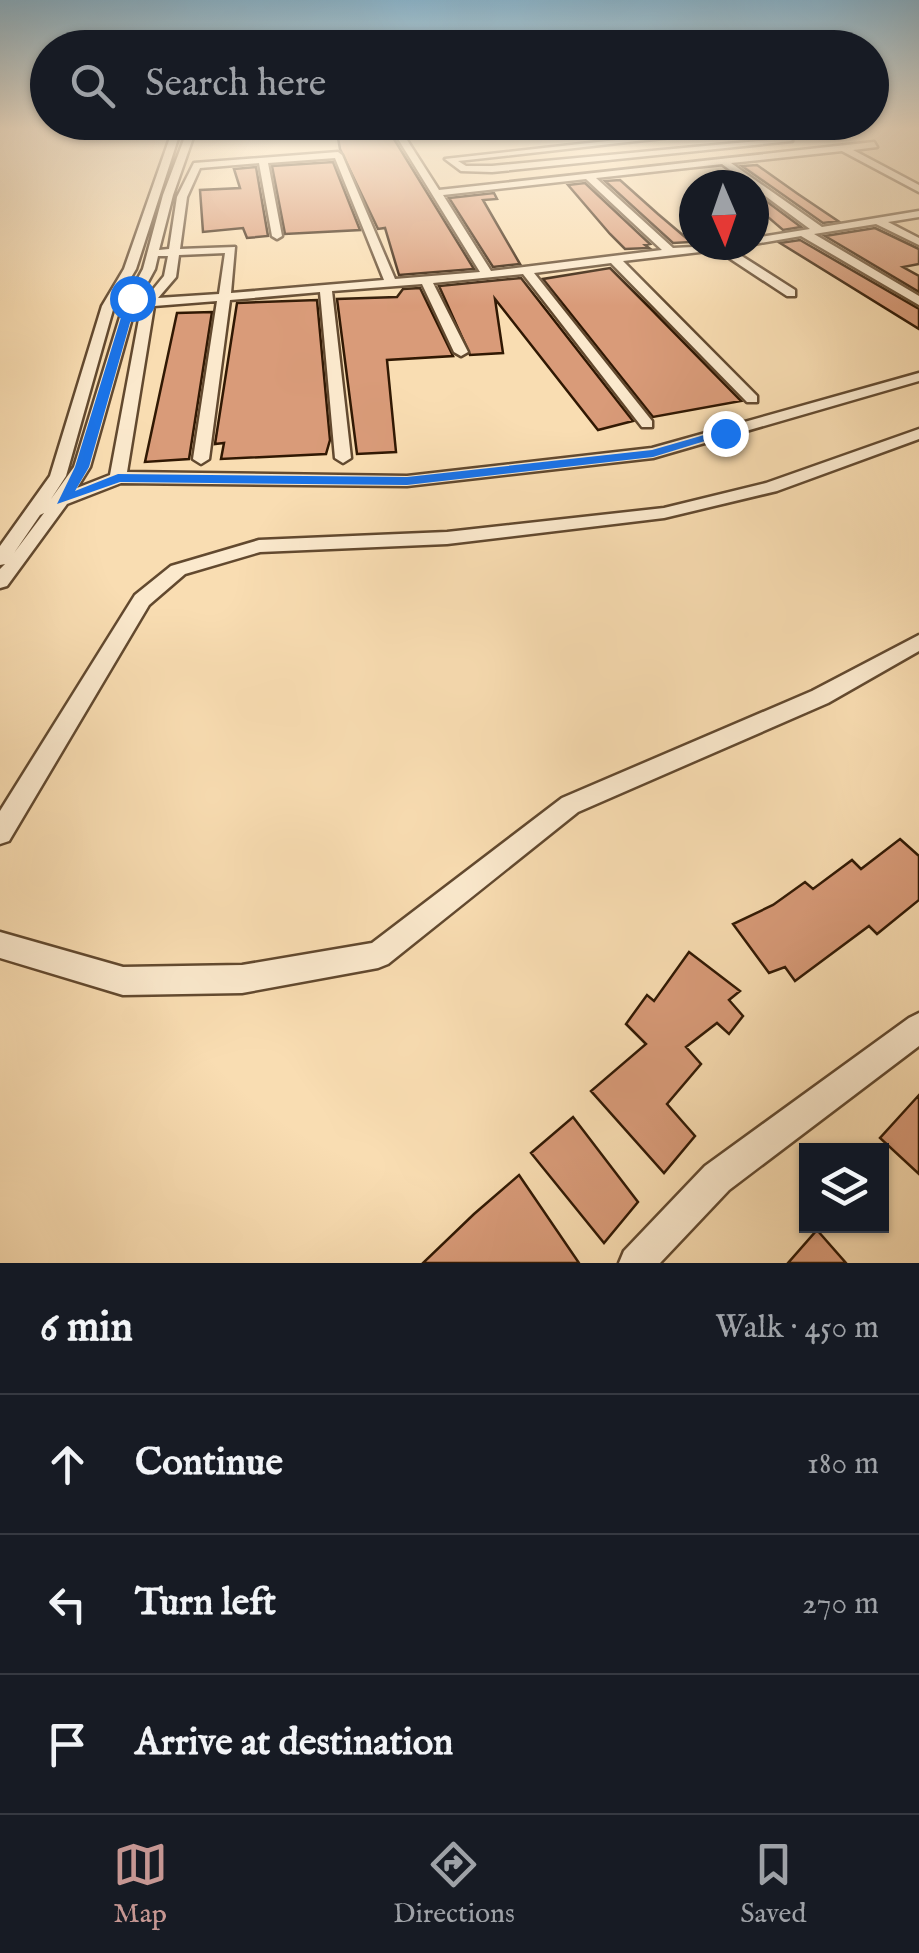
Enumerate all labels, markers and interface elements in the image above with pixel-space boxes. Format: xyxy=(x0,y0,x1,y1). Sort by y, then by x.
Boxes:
search box xyxy=(30,30,889,140)
icon: search xyxy=(65,58,120,113)
text: Search here xyxy=(145,61,326,109)
north arrow xyxy=(679,170,769,260)
route start xyxy=(110,276,156,322)
route end xyxy=(703,411,749,457)
map controls xyxy=(799,1143,889,1233)
button: layers xyxy=(799,1143,889,1233)
text: 6 min xyxy=(40,1302,133,1355)
text: Walk · 450 m xyxy=(715,1308,879,1349)
icon: ahead xyxy=(40,1437,95,1492)
text: Continue xyxy=(135,1440,283,1488)
text: 180 m xyxy=(807,1444,879,1485)
icon: left xyxy=(40,1577,95,1632)
text: Turn left xyxy=(135,1580,276,1628)
text: 270 m xyxy=(802,1584,879,1625)
icon: arrive xyxy=(40,1717,95,1772)
text: Arrive at destination xyxy=(135,1720,453,1768)
tab: Map xyxy=(113,1837,168,1932)
tab: Directions xyxy=(393,1837,515,1932)
tab: Saved xyxy=(740,1837,806,1932)

